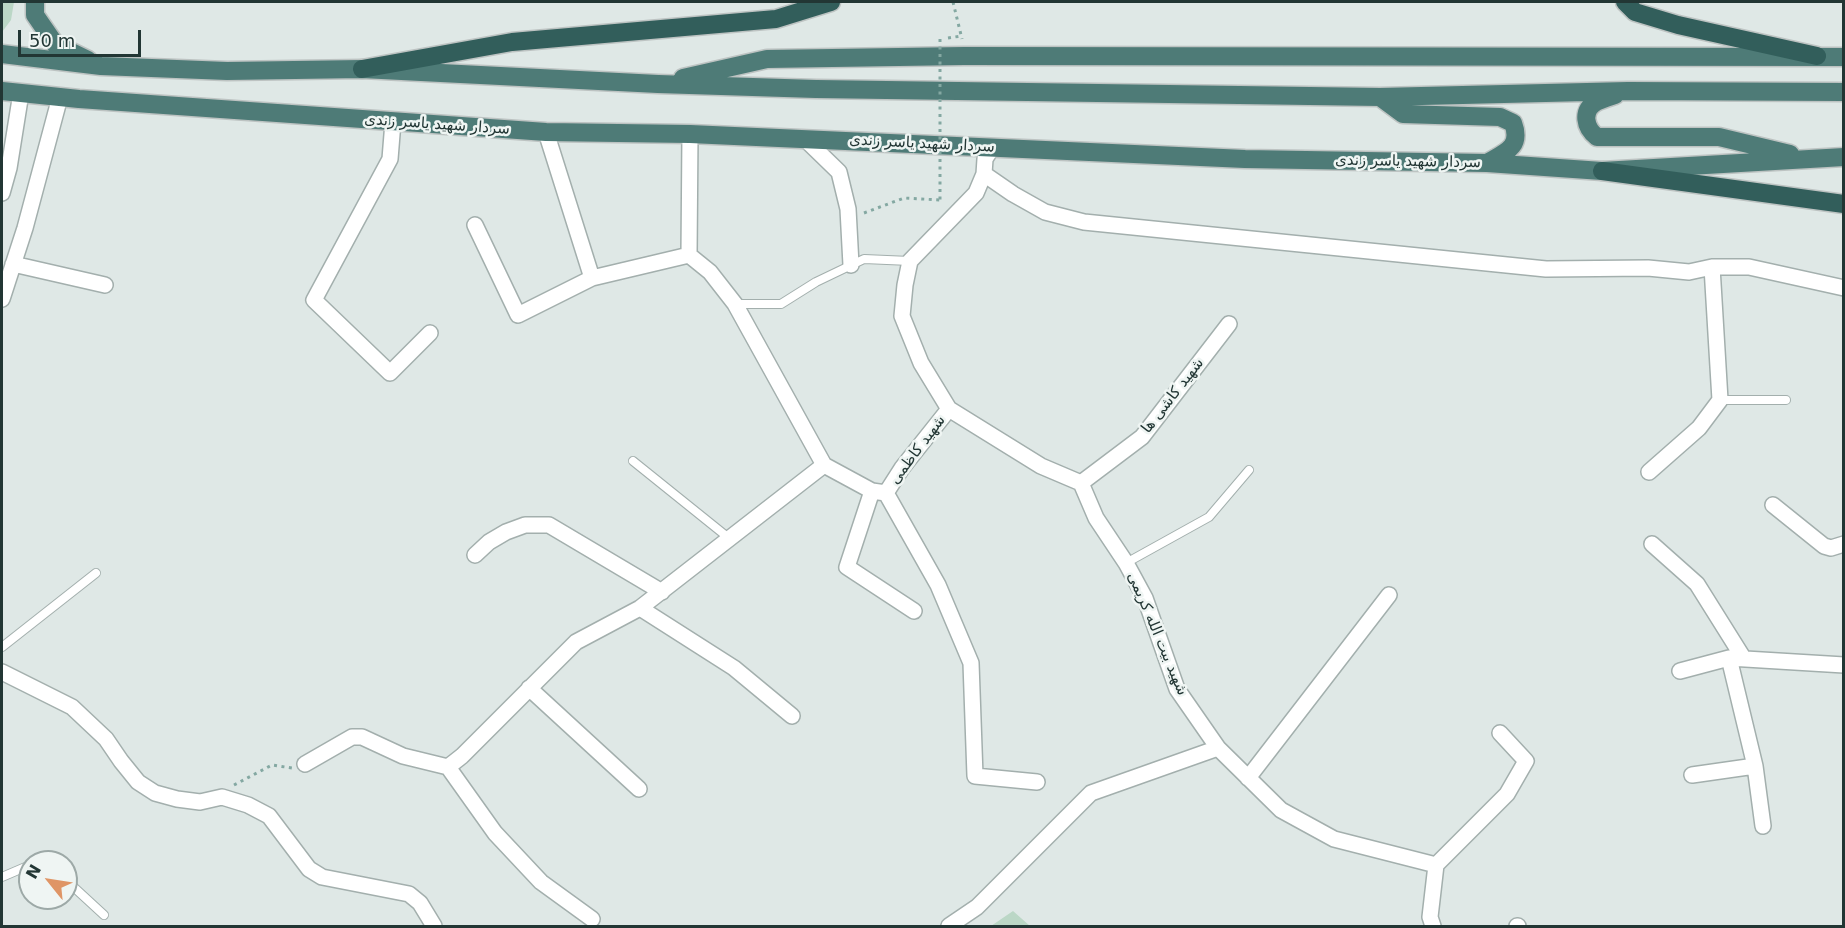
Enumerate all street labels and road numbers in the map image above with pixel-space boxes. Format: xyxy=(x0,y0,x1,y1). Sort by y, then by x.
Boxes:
street label: سردار شهید یاسر زندی xyxy=(364,111,510,139)
street label: سردار شهید یاسر زندی xyxy=(849,131,995,157)
street label: سردار شهید یاسر زندی xyxy=(1335,152,1481,172)
street label: شهید کاشی ها xyxy=(1138,355,1208,437)
street label: شهید کاظمی xyxy=(886,412,950,488)
street label: شهید بیت الله کریمی xyxy=(1123,570,1191,698)

